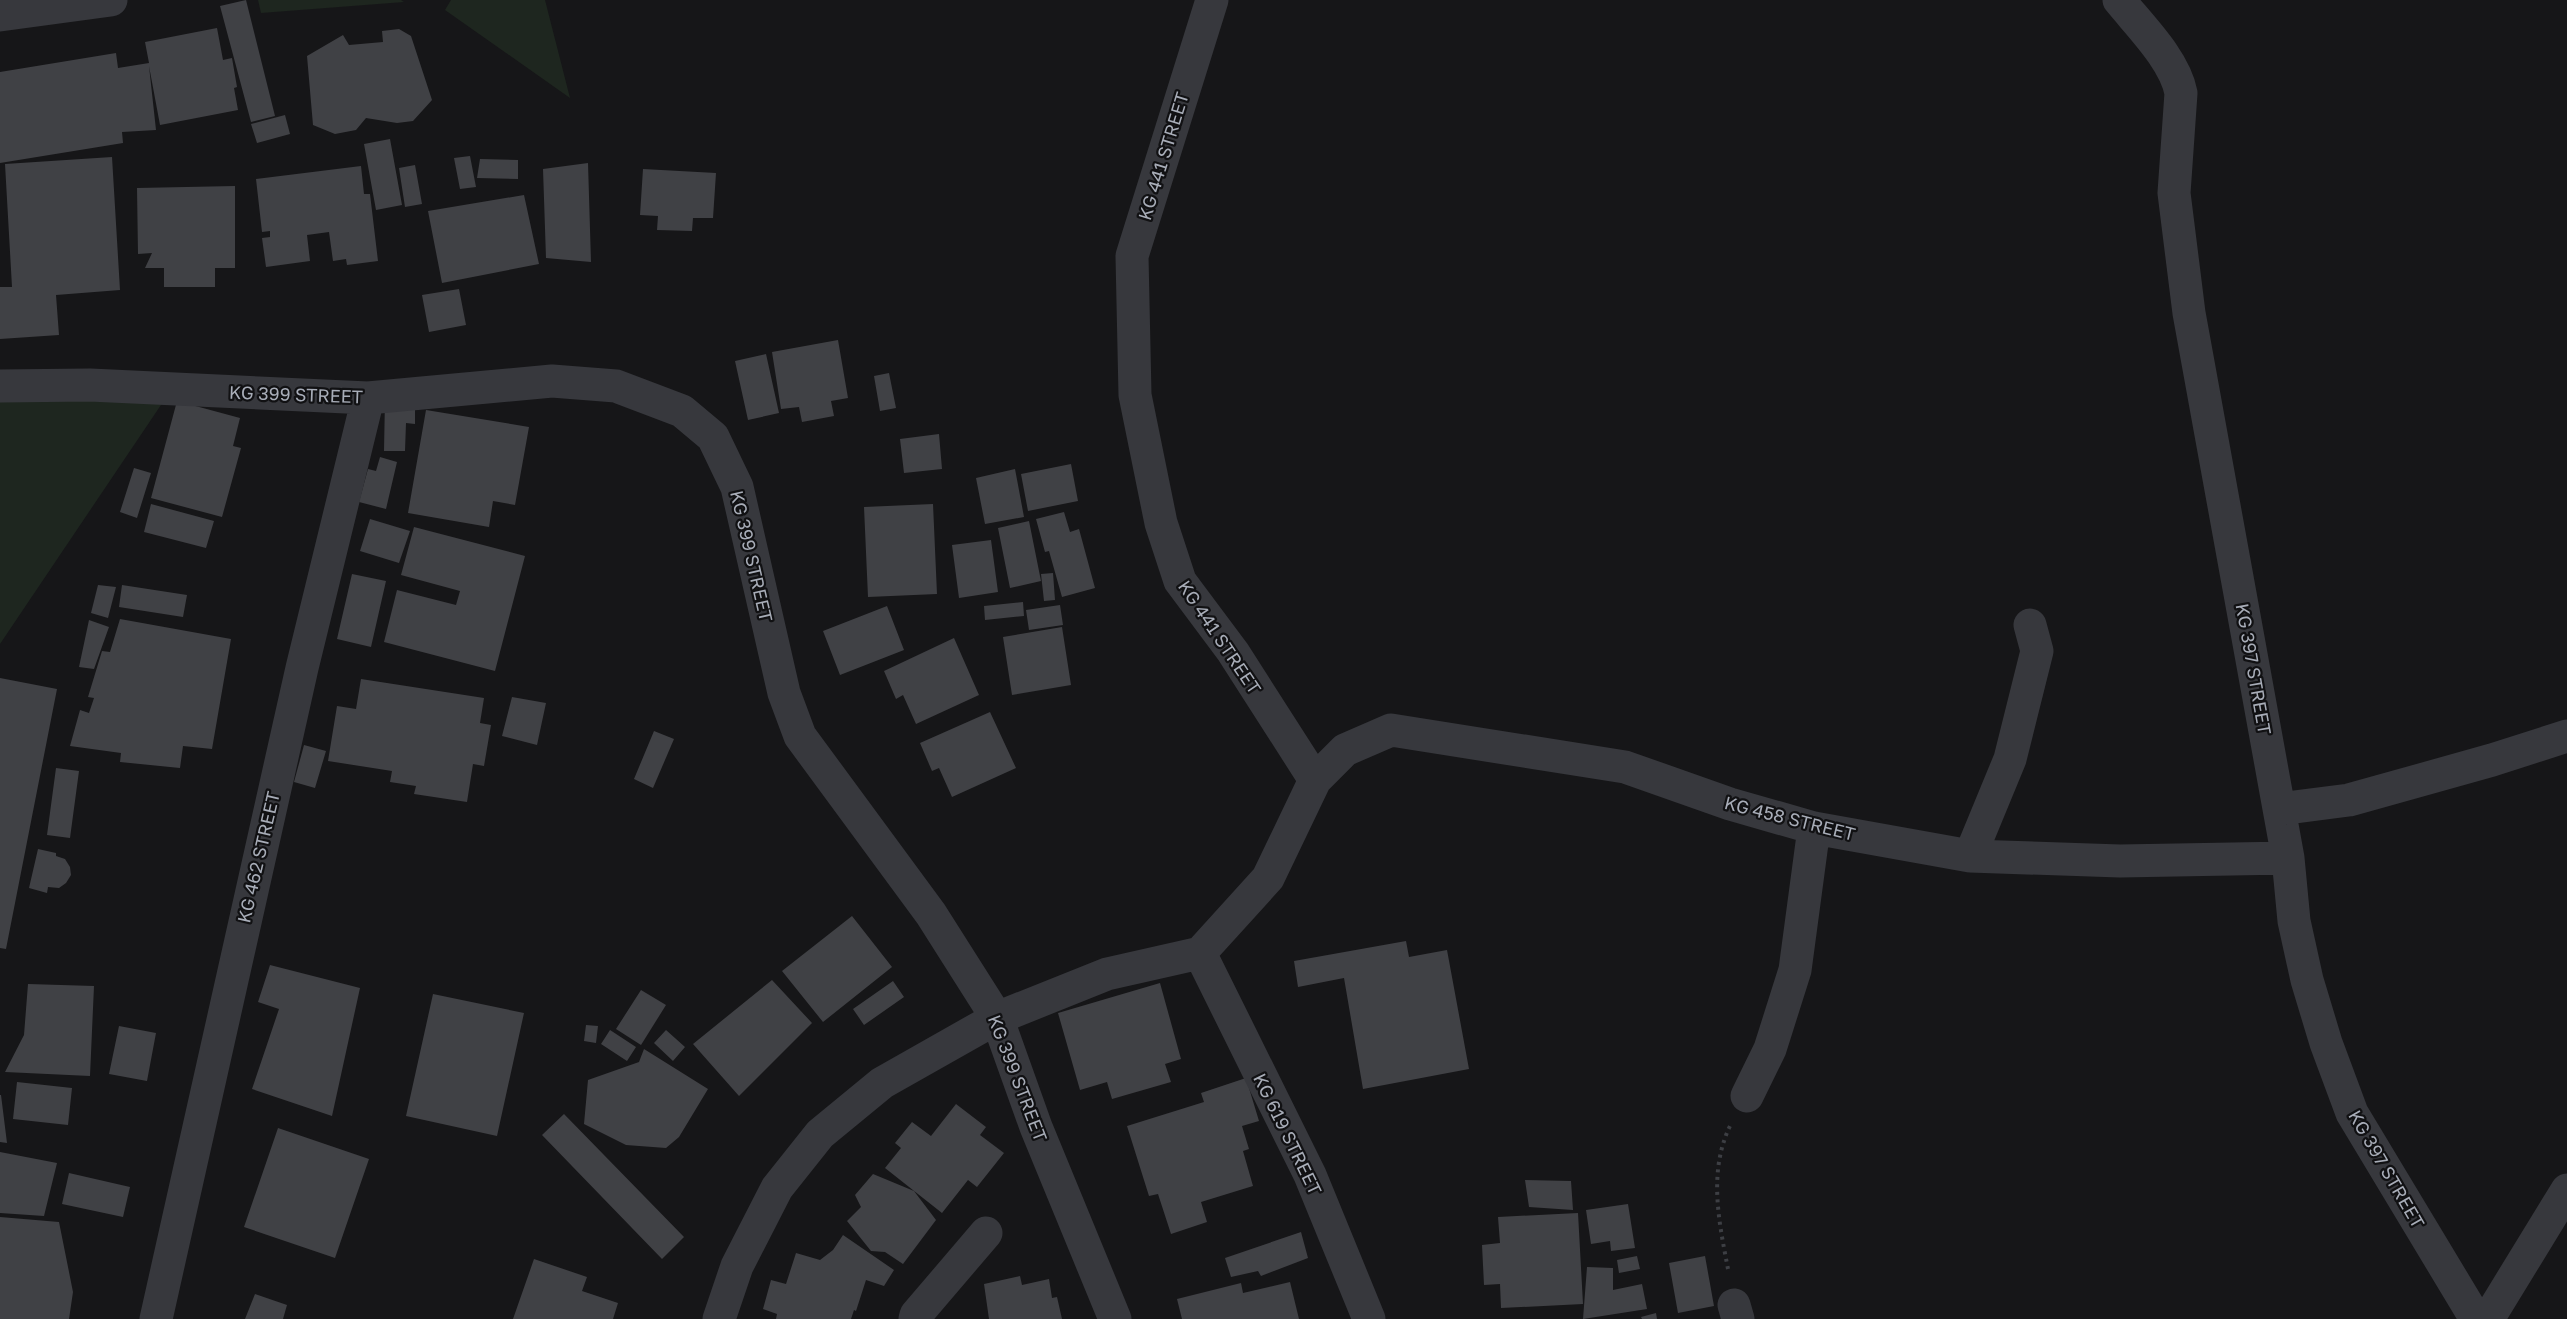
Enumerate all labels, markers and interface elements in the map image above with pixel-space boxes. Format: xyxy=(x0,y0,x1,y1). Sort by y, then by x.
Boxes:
street label: KG 441 STREET xyxy=(1133,89,1193,223)
street label: KG 399 STREET xyxy=(229,381,363,407)
street label: KG 399 STREET xyxy=(726,488,778,624)
street label: KG 441 STREET xyxy=(1174,576,1266,698)
street label: KG 397 STREET xyxy=(2232,602,2276,736)
street label: KG 462 STREET xyxy=(232,789,284,925)
street label: KG 458 STREET xyxy=(1722,791,1858,845)
street label: KG 399 STREET xyxy=(984,1011,1052,1145)
street label: KG 619 STREET xyxy=(1249,1070,1327,1198)
street label: KG 397 STREET xyxy=(2344,1106,2430,1232)

